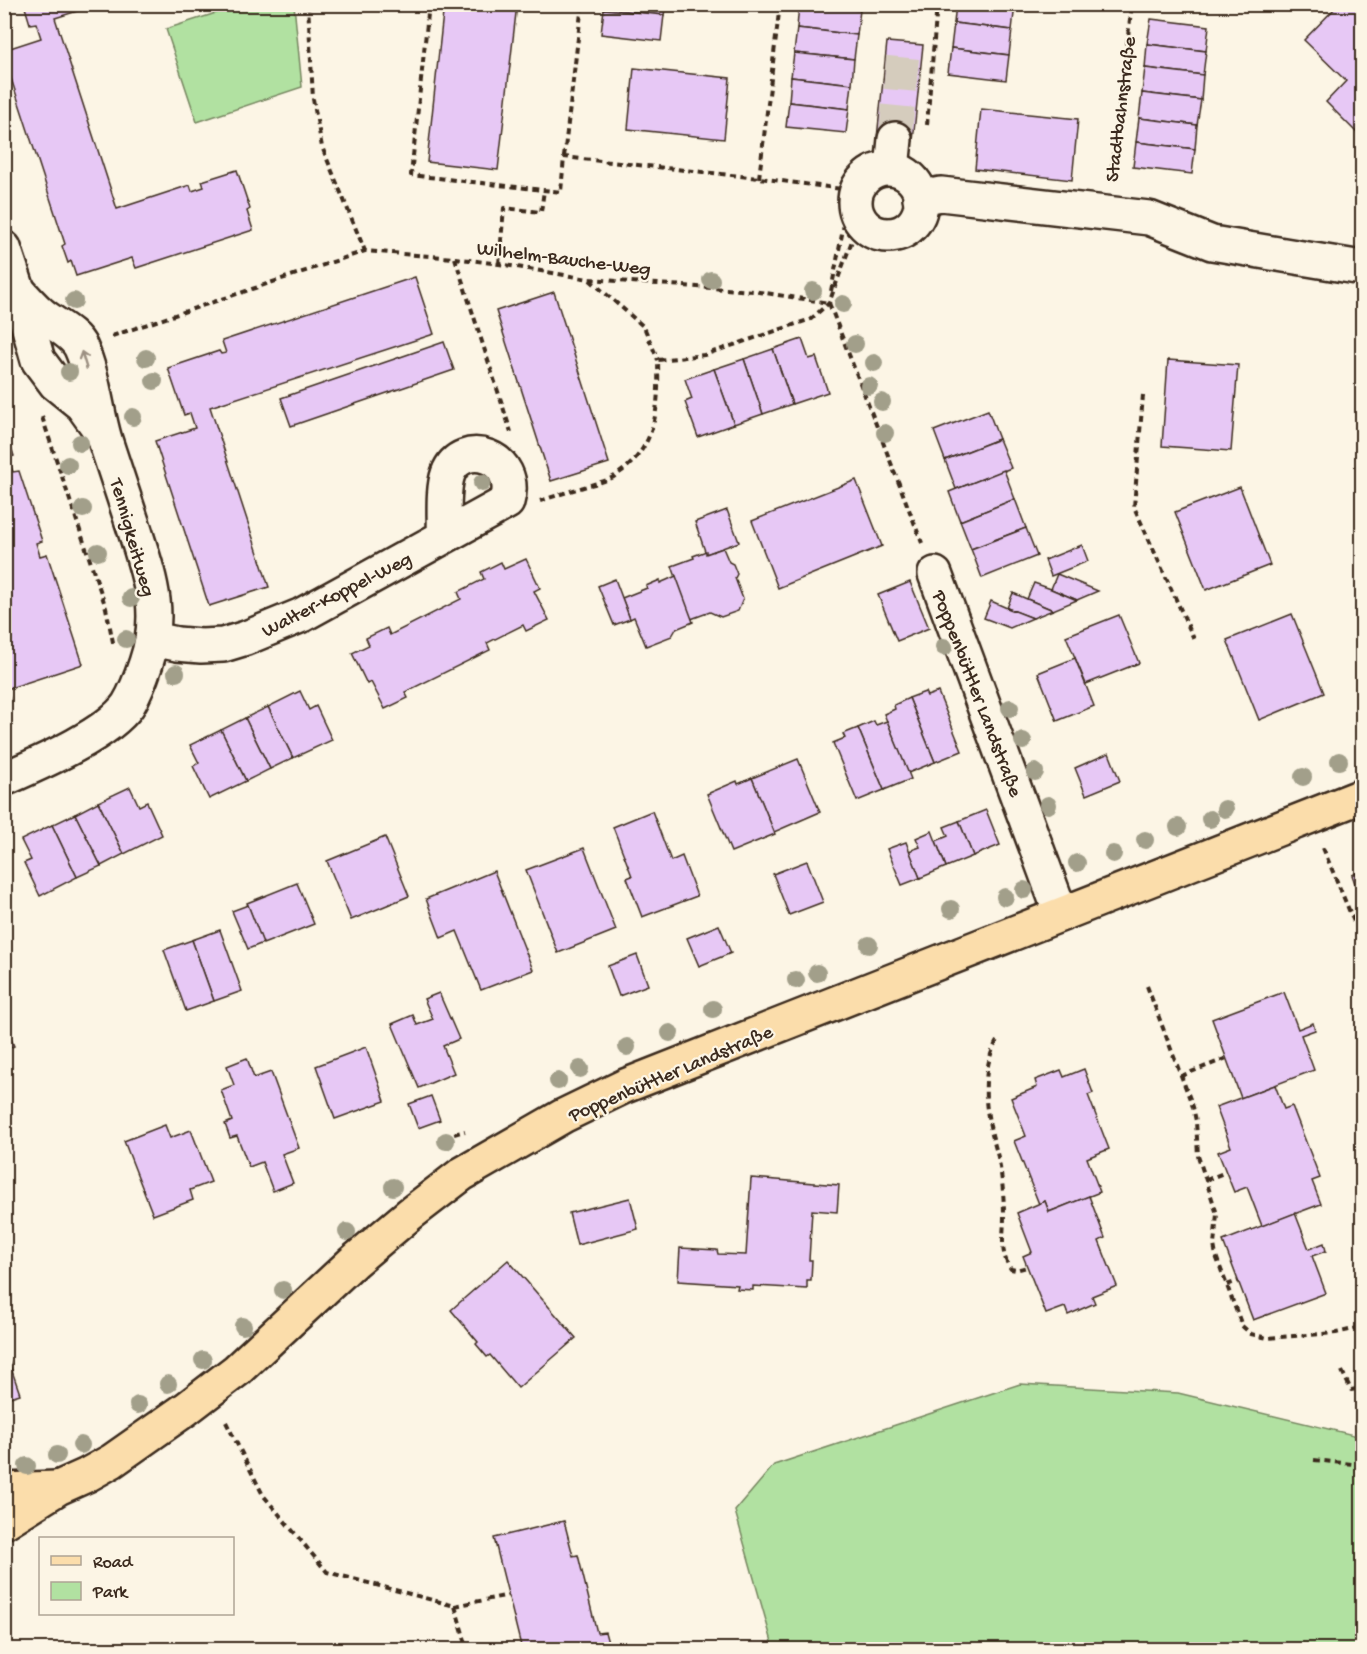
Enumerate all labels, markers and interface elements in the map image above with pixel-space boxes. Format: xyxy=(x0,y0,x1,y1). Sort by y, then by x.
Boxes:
street label: Stadtbahnstraße xyxy=(1102,35,1143,184)
street label: Wilhelm-Bauche-Weg xyxy=(475,238,652,283)
one-way arrow xyxy=(78,351,89,370)
street label: Tennigkeitweg xyxy=(103,475,158,600)
street label: Walter-Koppel-Weg xyxy=(259,548,416,644)
street label: Poppenbüttler Landstraße xyxy=(925,587,1026,801)
street label: Poppenbüttler Landstraße xyxy=(565,1021,778,1129)
legend xyxy=(39,1537,234,1615)
text: Road xyxy=(93,1553,134,1574)
text: Park xyxy=(92,1583,129,1604)

